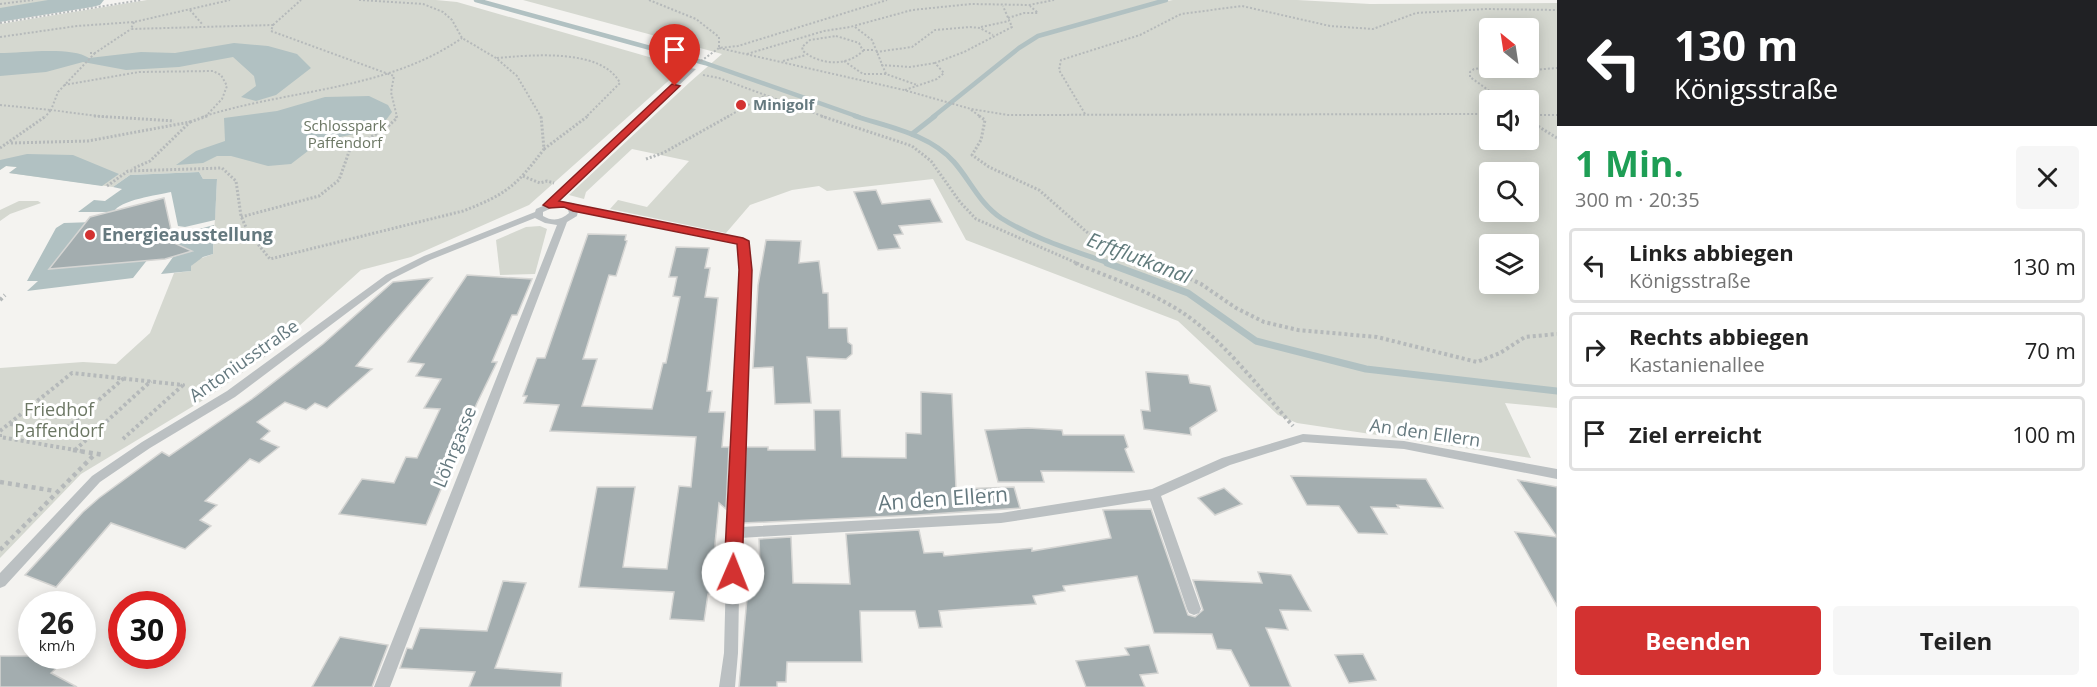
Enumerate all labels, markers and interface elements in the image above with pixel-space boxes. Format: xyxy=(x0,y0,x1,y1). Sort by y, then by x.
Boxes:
text: 130 m xyxy=(1674,16,1798,73)
north arrow xyxy=(1479,18,1539,78)
map controls xyxy=(1479,18,1539,294)
pin xyxy=(649,24,700,86)
icon: left xyxy=(1575,24,1653,102)
icon: arrive xyxy=(658,33,691,66)
text: Königsstraße xyxy=(1674,70,1838,107)
button: sound xyxy=(1479,90,1539,150)
place label: Minigolf xyxy=(753,94,815,114)
marker: Minigolf xyxy=(734,98,748,112)
park label: Schlosspark Paffendorf xyxy=(303,115,387,152)
text: 1 Min. xyxy=(1575,139,1684,188)
button: close xyxy=(2016,146,2079,209)
button: search xyxy=(1479,162,1539,222)
text: 300 m · 20:35 xyxy=(1575,186,1700,213)
place label: Energieausstellung xyxy=(102,222,273,246)
water label: Erftflutkanal xyxy=(1083,225,1196,290)
marker: Energieausstellung xyxy=(83,228,97,242)
button: layers xyxy=(1479,234,1539,294)
text: Links abbiegen xyxy=(1629,237,1794,267)
icon: left xyxy=(1578,249,1611,282)
text: 130 m xyxy=(2012,251,2076,281)
text: Königsstraße xyxy=(1629,267,1751,294)
street label: Antoniusstraße xyxy=(184,313,303,407)
text: Rechts abbiegen xyxy=(1629,321,1809,351)
icon: right xyxy=(1578,333,1611,366)
text: 70 m xyxy=(2025,335,2076,365)
text: Kastanienallee xyxy=(1629,351,1765,378)
park label: Friedhof Paffendorf xyxy=(14,397,105,442)
street label: Löhrgasse xyxy=(427,402,481,491)
street label: An den Ellern xyxy=(1368,412,1482,452)
icon: arrive xyxy=(1578,417,1611,450)
text: Ziel erreicht xyxy=(1629,419,1762,449)
text: 100 m xyxy=(2012,419,2076,449)
street label: An den Ellern xyxy=(877,479,1009,517)
position arrow xyxy=(701,541,765,605)
speed limit sign: 30 xyxy=(108,591,186,669)
text: 26 xyxy=(40,602,74,643)
button: Beenden xyxy=(1575,606,1821,675)
button: Teilen xyxy=(1833,606,2079,675)
text: km/h xyxy=(39,635,75,655)

